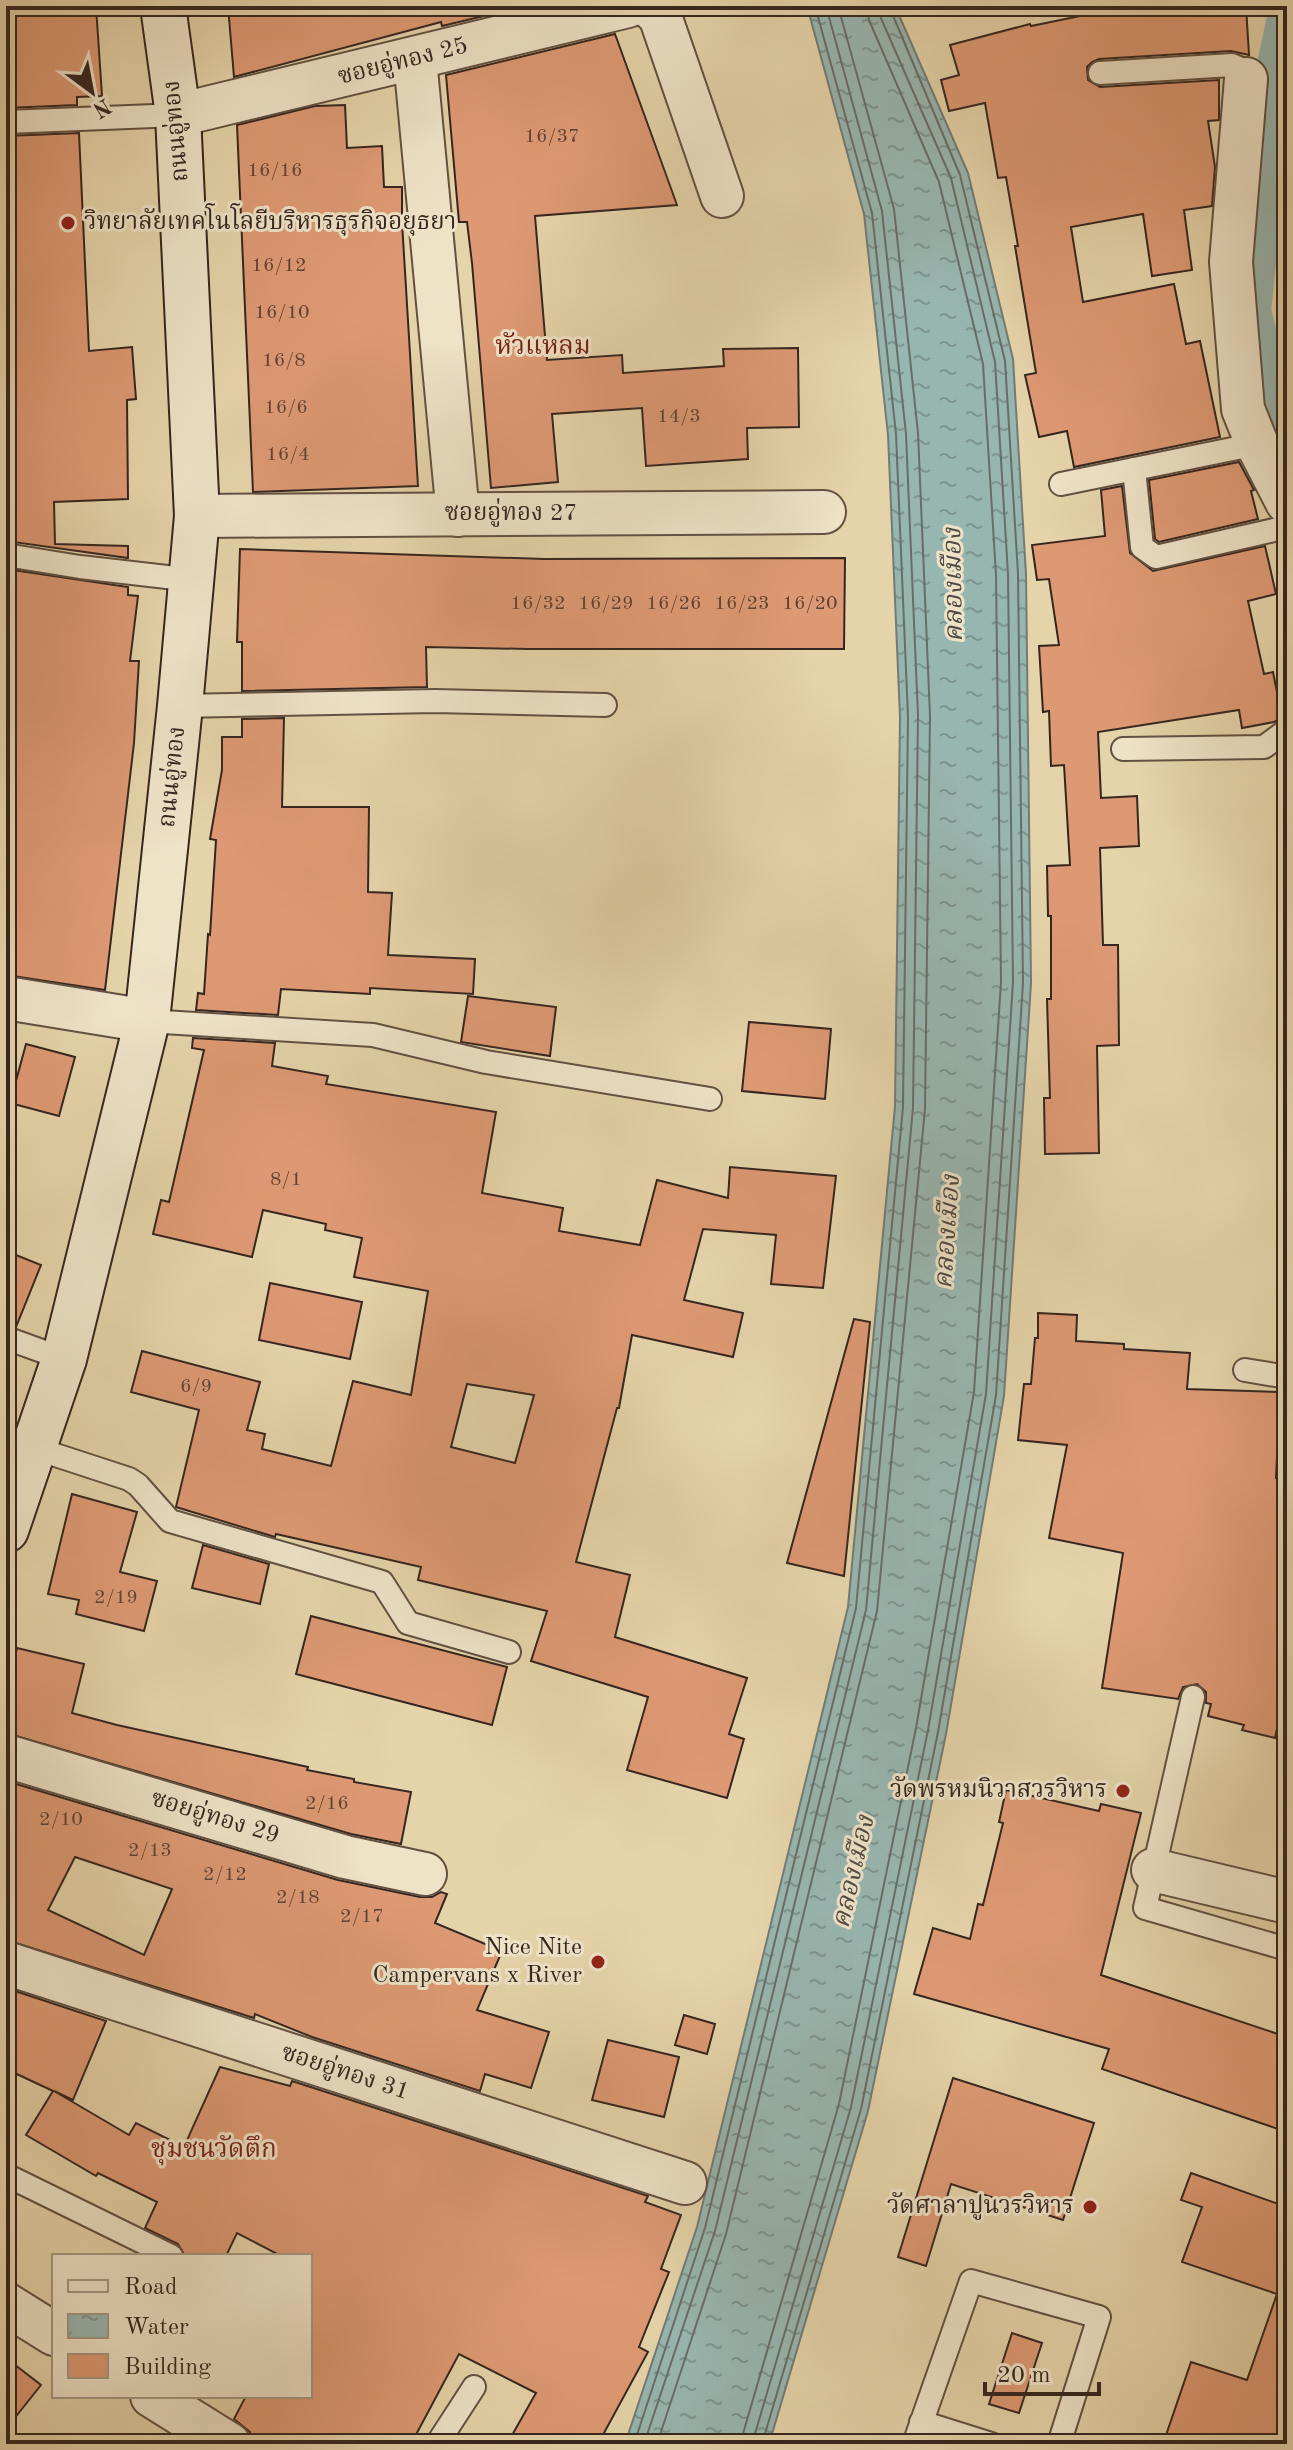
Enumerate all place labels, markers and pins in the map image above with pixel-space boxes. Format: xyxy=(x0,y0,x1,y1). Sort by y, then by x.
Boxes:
place label: วิทยาลัยเทคโนโลยีบริหารธุรกิจอยุธยา xyxy=(84,203,456,236)
marker: วิทยาลัยเทคโนโลยีบริหารธุรกิจอยุธยา xyxy=(59,214,77,232)
place label: วัดพรหมนิวาสวรวิหาร xyxy=(890,1776,1107,1803)
marker: วัดพรหมนิวาสวรวิหาร xyxy=(1114,1782,1132,1800)
place label: Nice Nite Campervans x River xyxy=(372,1936,582,1988)
marker: Nice Nite Campervans x River xyxy=(589,1953,607,1971)
place label: วัดศาลาปูนวรวิหาร xyxy=(887,2192,1074,2220)
marker: วัดศาลาปูนวรวิหาร xyxy=(1081,2198,1099,2216)

